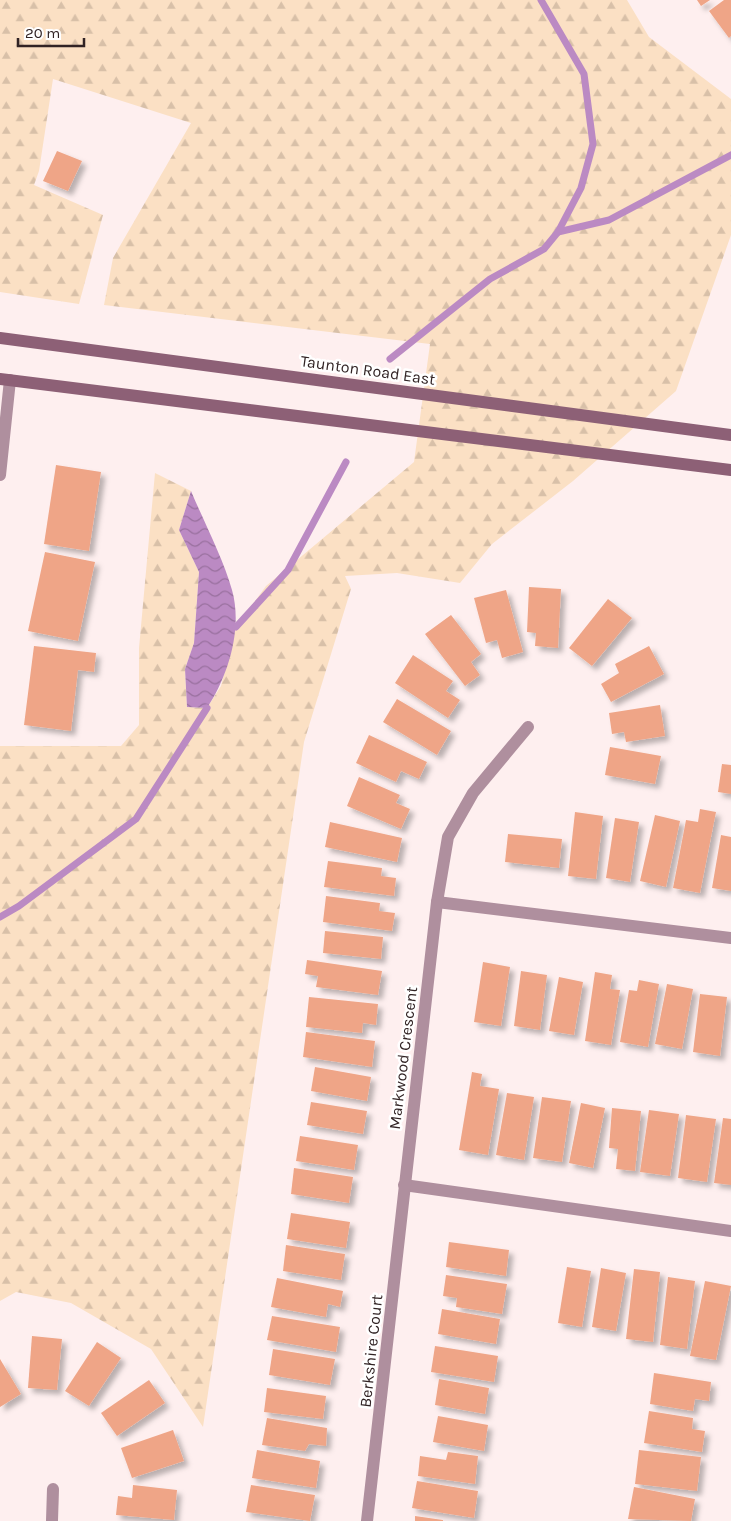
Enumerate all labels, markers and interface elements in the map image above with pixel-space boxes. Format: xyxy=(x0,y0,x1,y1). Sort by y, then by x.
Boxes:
scale bar xyxy=(18,15,84,47)
text: 20 m xyxy=(25,24,60,42)
street label: Taunton Road East xyxy=(299,351,437,389)
street label: Markwood Crescent xyxy=(385,985,421,1131)
street label: Berkshire Court xyxy=(356,1293,386,1409)

